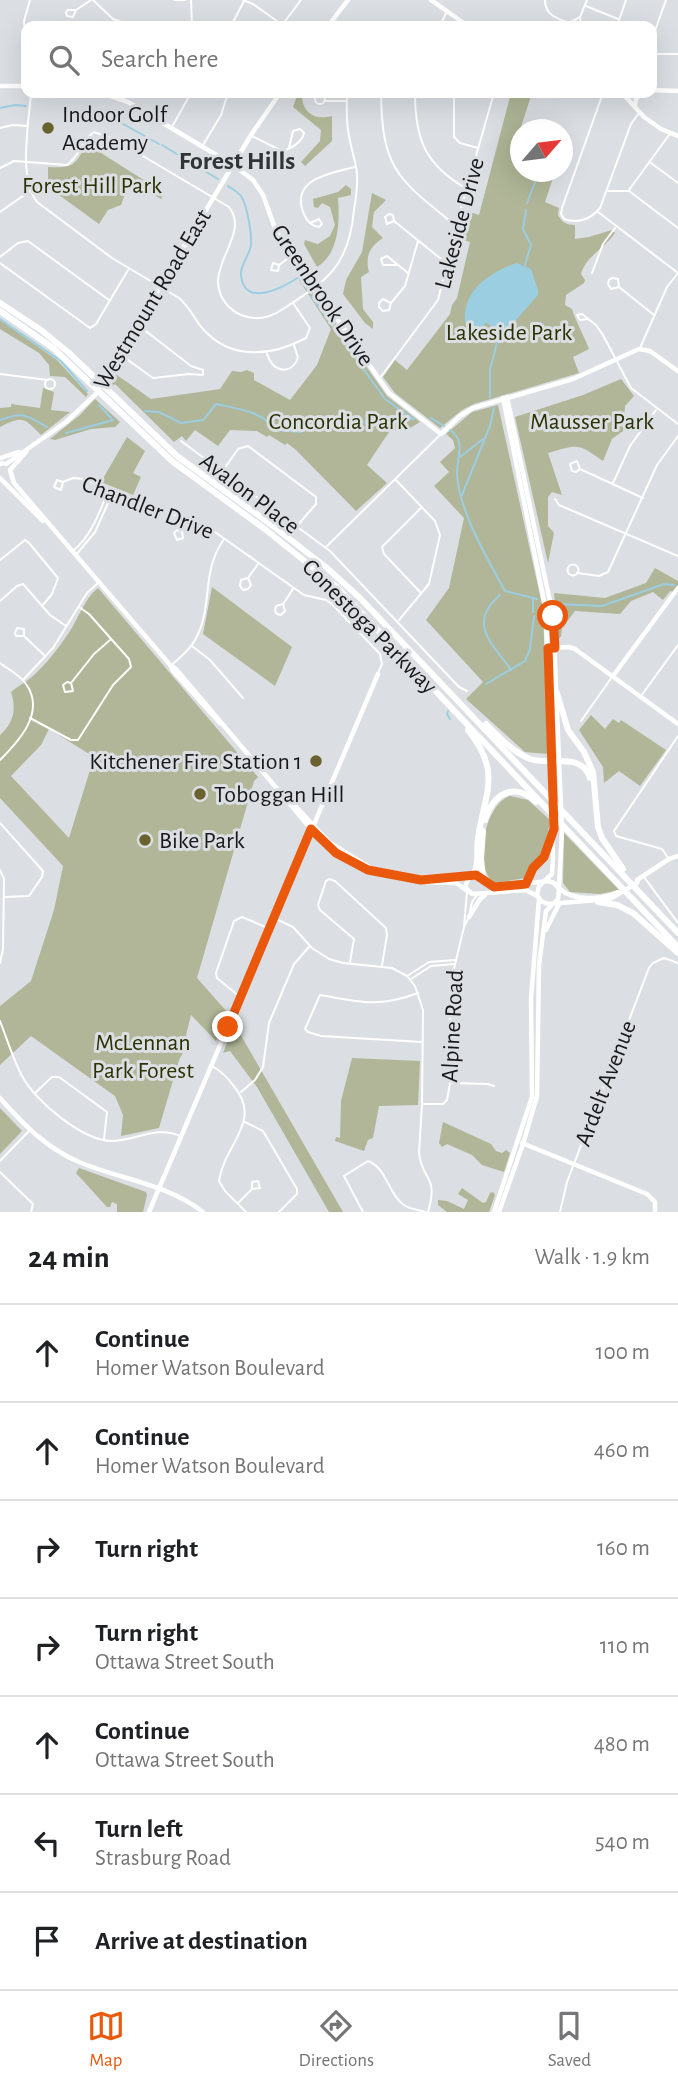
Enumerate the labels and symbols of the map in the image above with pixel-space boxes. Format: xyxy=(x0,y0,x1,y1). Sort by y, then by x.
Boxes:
place label: Indoor Golf Academy xyxy=(62,103,169,155)
north arrow xyxy=(510,119,573,182)
marker: Indoor Golf Academy xyxy=(40,120,56,136)
district label: Forest Hills xyxy=(179,148,295,174)
street label: Lakeside Drive xyxy=(431,155,489,291)
park label: Forest Hill Park xyxy=(22,174,162,198)
street label: Westmount Road East xyxy=(90,205,216,394)
street label: Greenbrook Drive xyxy=(266,221,378,370)
park label: Lakeside Park xyxy=(446,321,572,345)
park label: Concordia Park xyxy=(268,410,408,434)
park label: Mausser Park xyxy=(530,410,654,434)
street label: Avalon Place xyxy=(195,449,304,539)
street label: Chandler Drive xyxy=(78,472,217,544)
street label: Conestoga Parkway xyxy=(297,555,441,699)
route start xyxy=(537,600,568,631)
place label: Kitchener Fire Station 1 xyxy=(89,750,302,774)
marker: Kitchener Fire Station 1 xyxy=(308,753,324,769)
place label: Toboggan Hill xyxy=(214,783,344,807)
marker: Toboggan Hill xyxy=(192,786,208,802)
place label: Bike Park xyxy=(159,829,245,853)
marker: Bike Park xyxy=(137,832,153,848)
street label: Alpine Road xyxy=(438,969,468,1083)
route end xyxy=(212,1011,243,1042)
street label: Ardelt Avenue xyxy=(571,1017,641,1149)
park label: McLennan Park Forest xyxy=(92,1031,194,1083)

